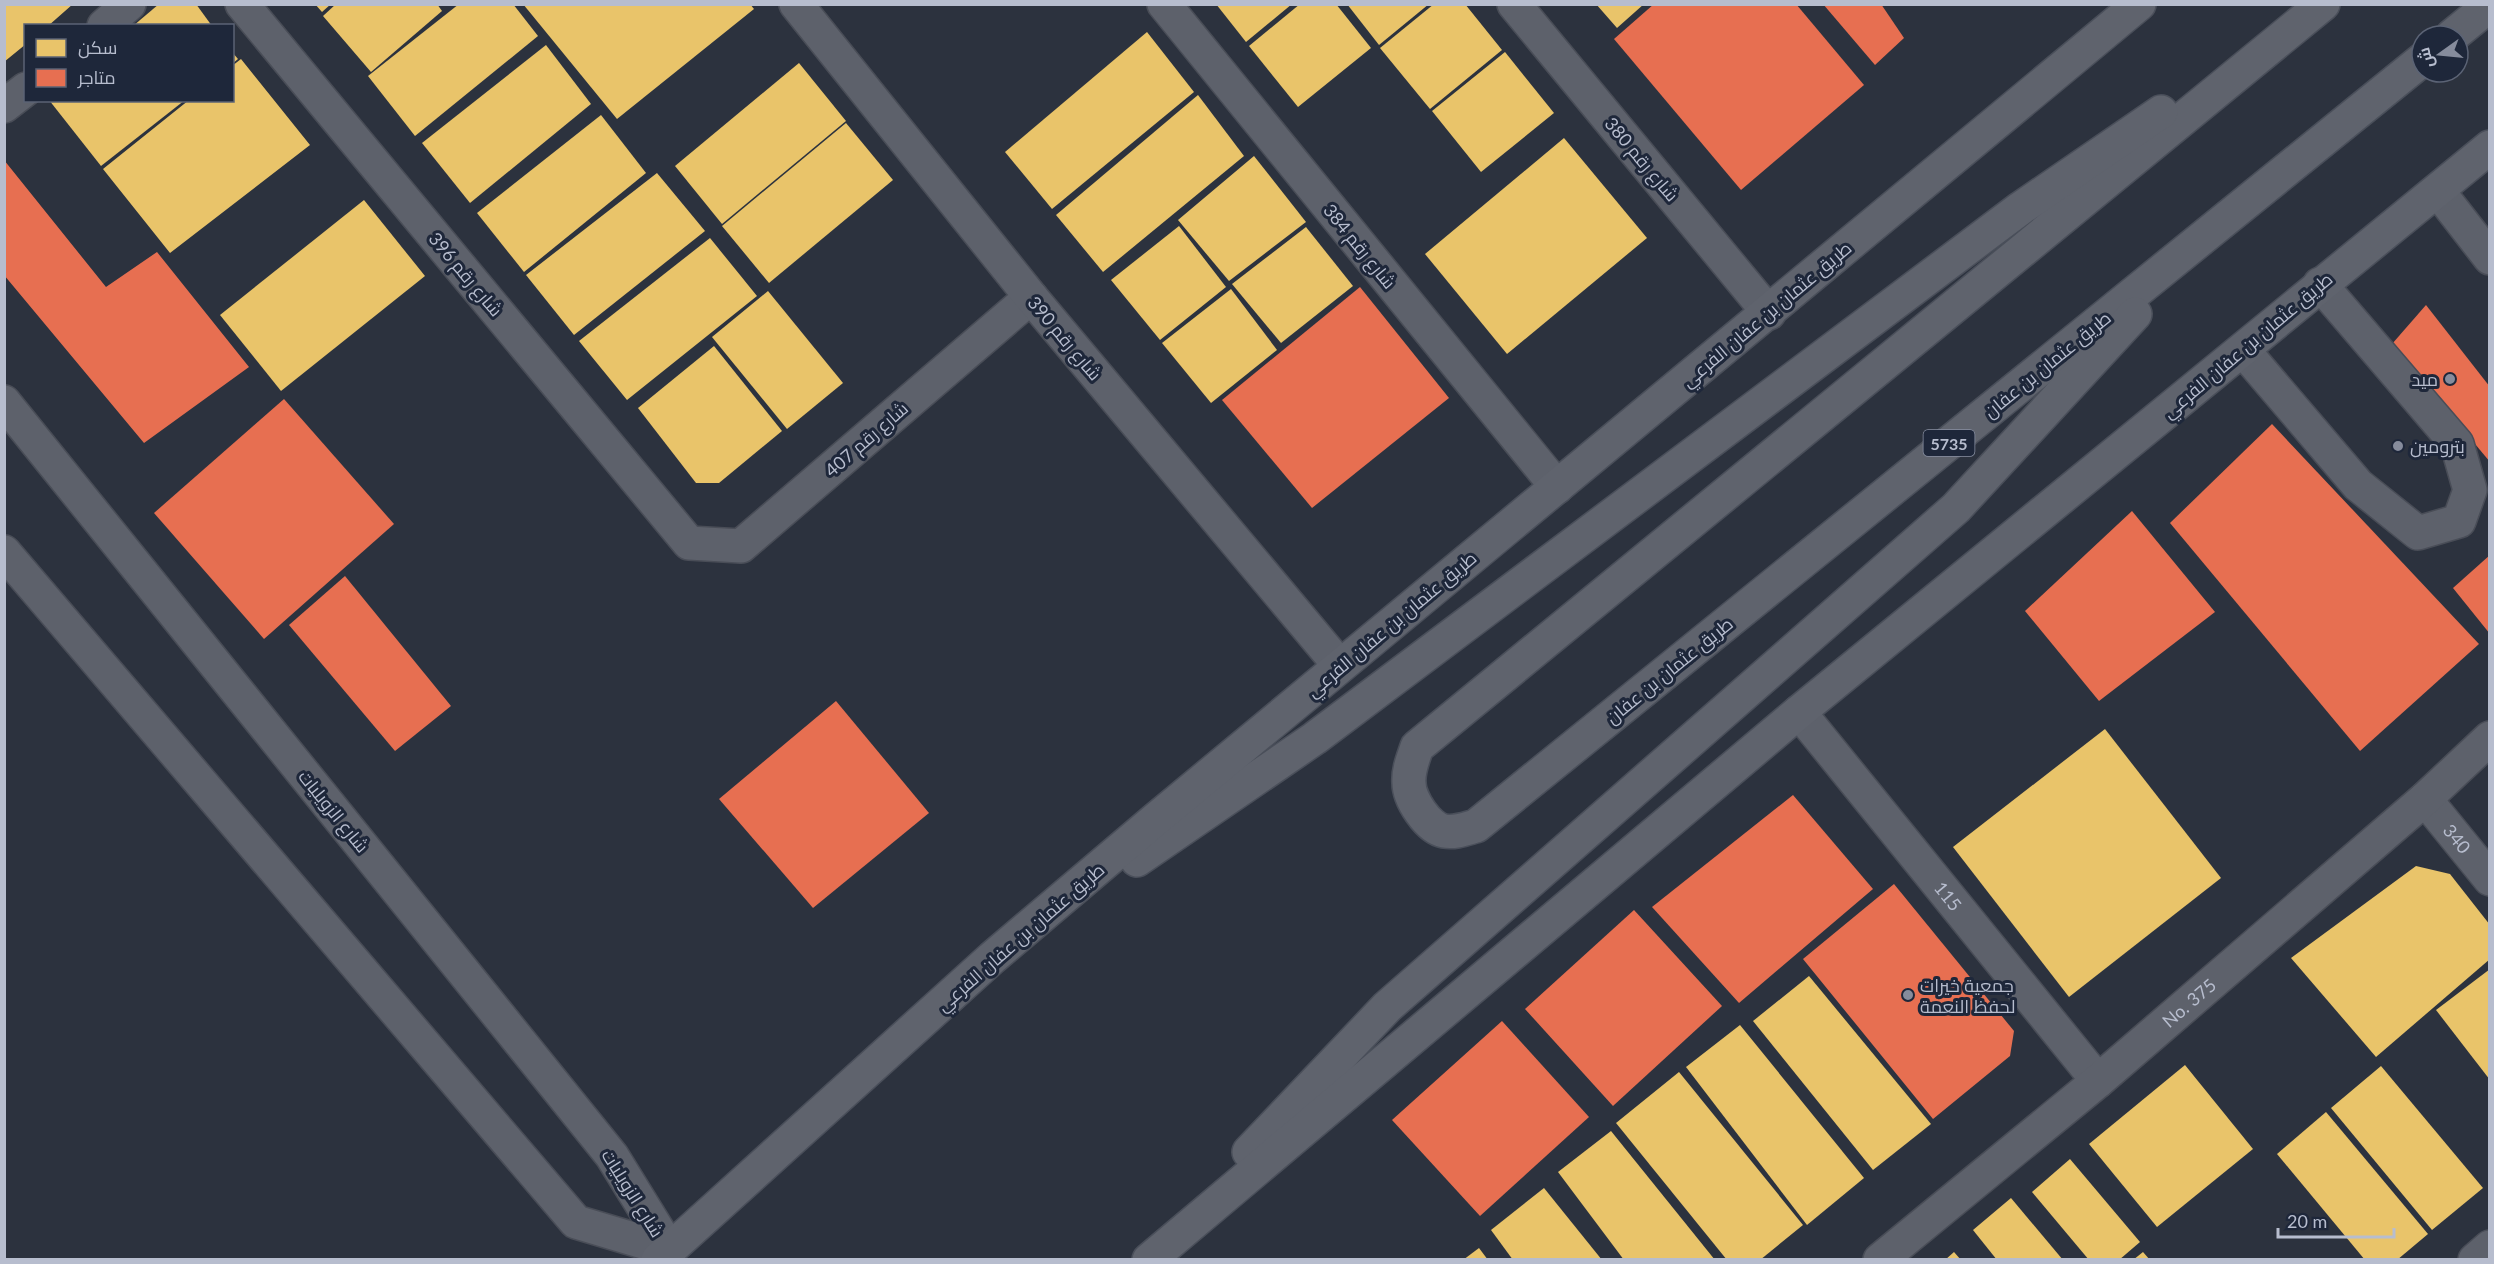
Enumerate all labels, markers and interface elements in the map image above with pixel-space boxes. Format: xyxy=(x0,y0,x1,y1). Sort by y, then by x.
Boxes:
legend xyxy=(24,24,234,102)
north arrow xyxy=(2410,24,2470,84)
text: سكن xyxy=(78,36,117,59)
text: ش xyxy=(2413,45,2438,70)
text: متاجر xyxy=(77,66,116,89)
street label: شارع رقم 380 xyxy=(1599,113,1684,207)
street label: شارع رقم 384 xyxy=(1318,199,1401,294)
street label: شارع رقم 396 xyxy=(423,228,508,322)
street label: طريق عثمان بن عفان الفرعي xyxy=(1677,236,1858,395)
street label: طريق عثمان بن عفان الفرعي xyxy=(2158,267,2339,426)
street label: شارع رقم 390 xyxy=(1022,292,1107,386)
street label: طريق عثمان بن عفان xyxy=(1979,306,2116,424)
place label: ميد xyxy=(2412,368,2438,390)
marker: ميد xyxy=(2443,372,2457,386)
street label: شارع رقم 407 xyxy=(820,397,913,483)
road number: 5735 xyxy=(1924,430,1974,456)
place label: بترومين xyxy=(2410,435,2465,458)
marker: بترومين xyxy=(2391,439,2405,453)
street label: طريق عثمان بن عفان الفرعي xyxy=(1302,546,1483,705)
street label: طريق عثمان بن عفان xyxy=(1601,612,1738,730)
street label: شارع الزويليات xyxy=(293,765,374,858)
street label: 340 xyxy=(2439,819,2476,858)
street label: طريق عثمان بن عفان الفرعي xyxy=(932,858,1111,1019)
street label: 115 xyxy=(1930,877,1967,915)
street label: No. 375 xyxy=(2157,973,2220,1032)
place label: جمعية خيرات لحفظ النعمة xyxy=(1920,974,2015,1017)
marker: جمعية خيرات لحفظ النعمة xyxy=(1901,988,1915,1002)
street label: شارع الزويليات xyxy=(596,1145,669,1242)
scale bar xyxy=(2278,1201,2394,1239)
text: 20 m xyxy=(2287,1210,2327,1232)

